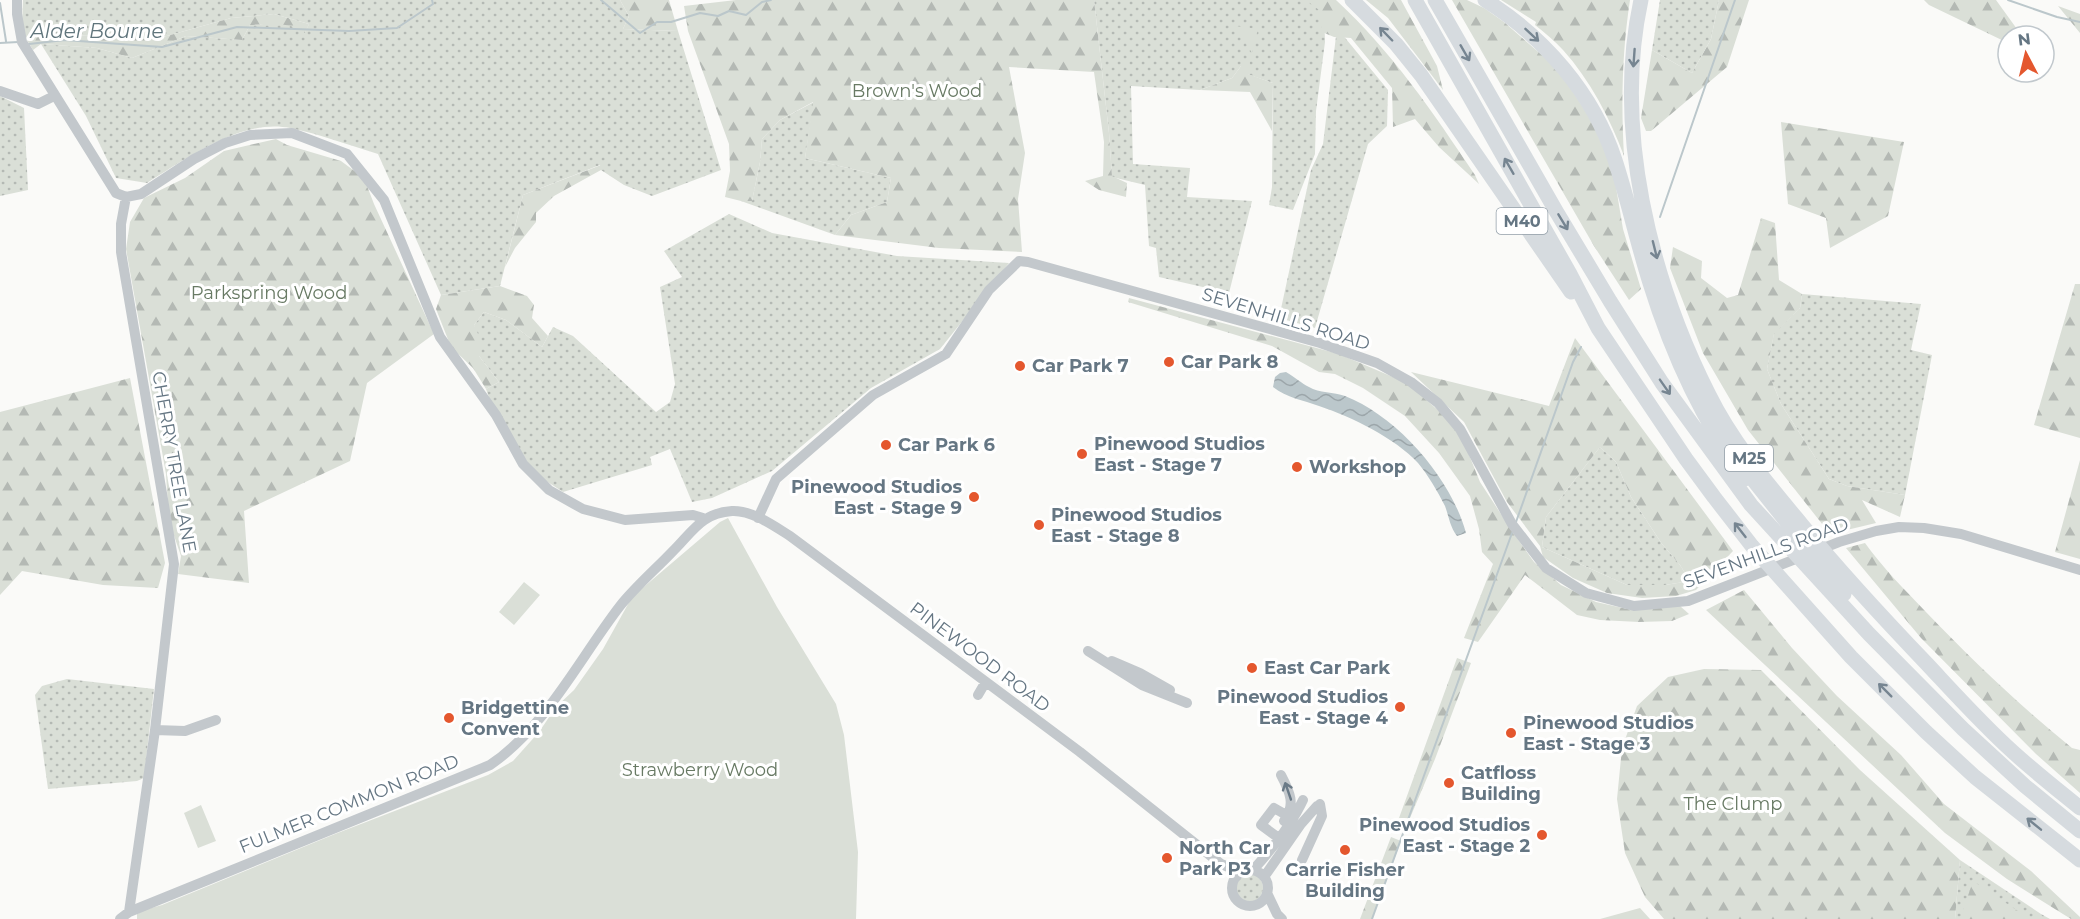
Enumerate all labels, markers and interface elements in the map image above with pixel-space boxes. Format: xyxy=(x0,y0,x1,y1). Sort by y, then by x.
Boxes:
water label: Alder Bourne xyxy=(29,19,164,43)
north arrow xyxy=(1996,24,2056,84)
one-way arrow xyxy=(1379,26,1393,41)
one-way arrow xyxy=(1524,28,1539,42)
text: N xyxy=(2017,29,2032,50)
one-way arrow xyxy=(1460,44,1472,61)
one-way arrow xyxy=(1628,47,1639,67)
park label: Brown's Wood xyxy=(852,80,982,102)
one-way arrow xyxy=(1503,158,1515,175)
road number: M40 xyxy=(1496,208,1547,234)
one-way arrow xyxy=(1557,213,1569,230)
one-way arrow xyxy=(1649,241,1661,260)
park label: Parkspring Wood xyxy=(191,282,347,304)
street label: SEVENHILLS ROAD xyxy=(1199,283,1373,355)
place label: Car Park 8 xyxy=(1181,351,1279,373)
place label: Car Park 7 xyxy=(1032,355,1129,377)
marker: Car Park 8 xyxy=(1162,355,1176,369)
marker: Car Park 7 xyxy=(1013,359,1027,373)
street label: CHERRY TREE LANE xyxy=(147,370,201,554)
one-way arrow xyxy=(1659,379,1672,395)
place label: Pinewood Studios East - Stage 7 xyxy=(1094,433,1265,476)
place label: Car Park 6 xyxy=(898,434,996,456)
marker: Car Park 6 xyxy=(879,438,893,452)
road number: M25 xyxy=(1725,445,1773,471)
marker: Pinewood Studios East - Stage 7 xyxy=(1075,447,1089,461)
place label: Workshop xyxy=(1309,456,1406,478)
marker: Workshop xyxy=(1290,460,1304,474)
place label: Pinewood Studios East - Stage 9 xyxy=(791,476,962,519)
marker: Pinewood Studios East - Stage 9 xyxy=(967,490,981,504)
place label: Pinewood Studios East - Stage 8 xyxy=(1051,504,1222,547)
street label: SEVENHILLS ROAD xyxy=(1680,513,1852,593)
marker: Pinewood Studios East - Stage 8 xyxy=(1032,518,1046,532)
one-way arrow xyxy=(1734,523,1746,539)
street label: PINEWOOD ROAD xyxy=(906,597,1054,717)
place label: East Car Park xyxy=(1264,657,1390,679)
marker: East Car Park xyxy=(1245,661,1259,675)
one-way arrow xyxy=(1878,683,1892,698)
place label: Pinewood Studios East - Stage 4 xyxy=(1217,686,1389,729)
place label: Bridgettine Convent xyxy=(461,697,569,740)
marker: Pinewood Studios East - Stage 4 xyxy=(1393,700,1407,714)
marker: Bridgettine Convent xyxy=(442,711,456,725)
place label: Pinewood Studios East - Stage 3 xyxy=(1523,712,1694,755)
marker: Pinewood Studios East - Stage 3 xyxy=(1504,726,1518,740)
street label: FULMER COMMON ROAD xyxy=(236,750,462,858)
park label: Strawberry Wood xyxy=(622,759,778,781)
place label: Catfloss Building xyxy=(1461,762,1541,805)
marker: Catfloss Building xyxy=(1442,776,1456,790)
one-way arrow xyxy=(1282,782,1293,801)
park label: The Clump xyxy=(1683,793,1783,815)
place label: Pinewood Studios East - Stage 2 xyxy=(1359,814,1530,857)
one-way arrow xyxy=(2026,818,2042,831)
marker: Pinewood Studios East - Stage 2 xyxy=(1535,828,1549,842)
place label: North Car Park P3 xyxy=(1179,837,1271,880)
marker: Carrie Fisher Building xyxy=(1338,843,1352,857)
marker: North Car Park P3 xyxy=(1160,851,1174,865)
place label: Carrie Fisher Building xyxy=(1285,859,1405,902)

